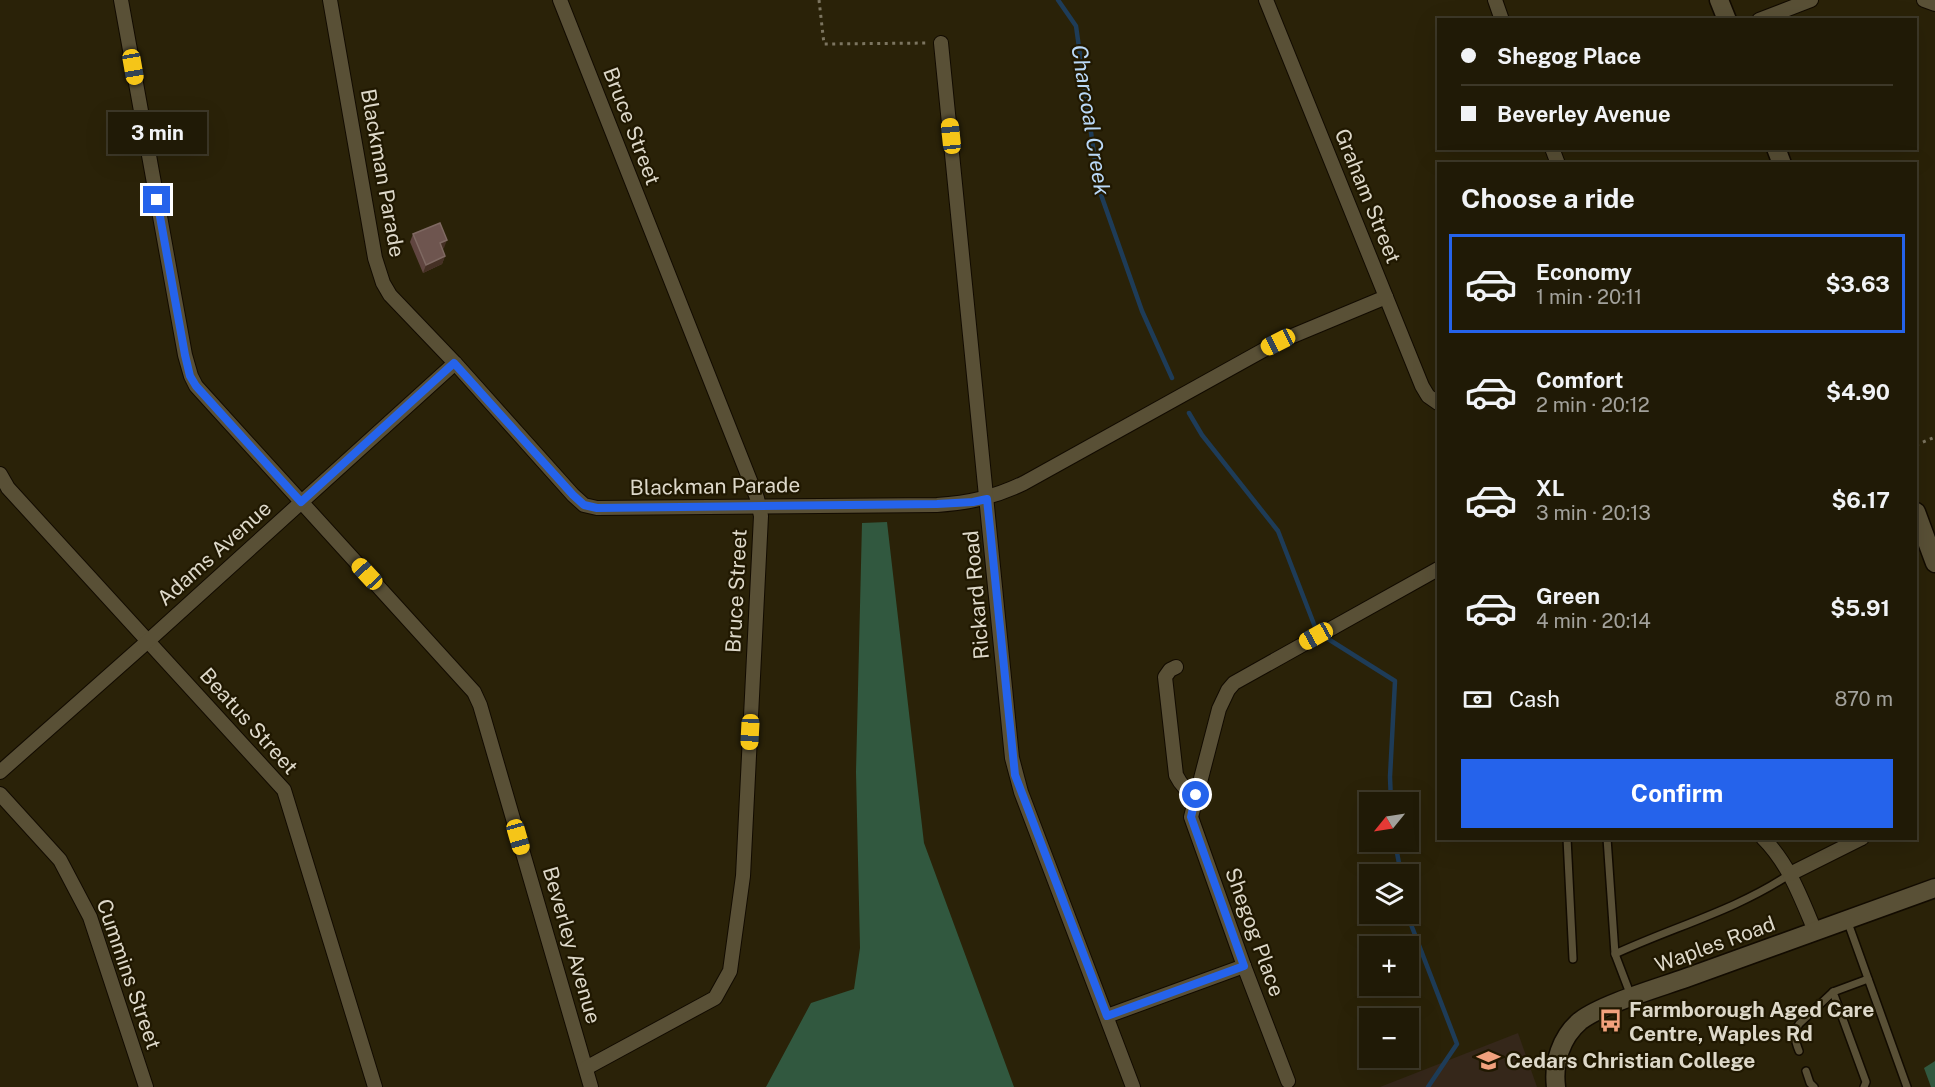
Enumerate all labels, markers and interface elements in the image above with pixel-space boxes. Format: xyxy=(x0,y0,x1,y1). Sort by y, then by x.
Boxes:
water label: Charcoal Creek xyxy=(1066,43,1116,197)
text: Shegog Place xyxy=(1497,43,1641,69)
car xyxy=(121,48,145,86)
street label: Bruce Street xyxy=(598,64,666,188)
street label: Blackman Parade xyxy=(356,87,410,259)
text: Beverley Avenue xyxy=(1497,101,1671,127)
callout: 3 min xyxy=(108,113,207,155)
car xyxy=(940,117,962,155)
text: 3 min xyxy=(131,121,184,145)
street label: Graham Street xyxy=(1330,125,1406,267)
text: Choose a ride xyxy=(1461,182,1635,214)
route end xyxy=(143,186,170,213)
icon: car xyxy=(1464,257,1518,311)
text: Economy xyxy=(1536,259,1632,285)
text: $3.63 xyxy=(1825,271,1890,297)
text: 1 min · 20:11 xyxy=(1536,285,1642,309)
car xyxy=(1258,326,1298,358)
icon: car xyxy=(1464,365,1518,419)
text: Comfort xyxy=(1536,367,1623,393)
text: $4.90 xyxy=(1826,379,1890,405)
text: 2 min · 20:12 xyxy=(1536,393,1650,417)
street label: Blackman Parade xyxy=(629,472,801,500)
icon: car xyxy=(1464,473,1518,527)
text: XL xyxy=(1536,475,1564,501)
text: $6.17 xyxy=(1831,487,1890,513)
street label: Adams Avenue xyxy=(152,495,276,611)
text: 3 min · 20:13 xyxy=(1536,501,1651,525)
street label: Bruce Street xyxy=(720,528,752,654)
street label: Rickard Road xyxy=(958,530,994,660)
car xyxy=(348,555,386,593)
icon: car xyxy=(1464,581,1518,635)
text: Green xyxy=(1536,583,1600,609)
text: $5.91 xyxy=(1830,595,1890,621)
text: 4 min · 20:14 xyxy=(1536,609,1651,633)
car xyxy=(1296,619,1336,653)
street label: Beatus Street xyxy=(195,663,303,779)
icon: cash xyxy=(1461,683,1494,716)
text: Cash xyxy=(1509,686,1560,712)
text: 870 m xyxy=(1834,687,1893,711)
car xyxy=(740,714,760,750)
button: Confirm xyxy=(1461,759,1893,828)
route start xyxy=(1182,781,1209,808)
north arrow xyxy=(1359,792,1419,852)
map controls xyxy=(1359,792,1419,1068)
car xyxy=(504,817,532,857)
street label: Beverley Avenue xyxy=(538,864,606,1026)
street label: Shegog Place xyxy=(1220,864,1290,1000)
button: layers xyxy=(1359,864,1419,924)
street label: Cummins Street xyxy=(92,895,166,1053)
street label: Waples Road xyxy=(1651,911,1779,977)
button: + xyxy=(1359,936,1419,996)
place label: Farmborough Aged Care Centre, Waples Rd xyxy=(1629,997,1874,1046)
button: − xyxy=(1359,1008,1419,1068)
bus stop icon: Farmborough Aged Care Centre, Waples Rd xyxy=(1598,1008,1624,1034)
school or university icon: Cedars Christian College xyxy=(1475,1047,1501,1073)
place label: Cedars Christian College xyxy=(1506,1048,1755,1073)

